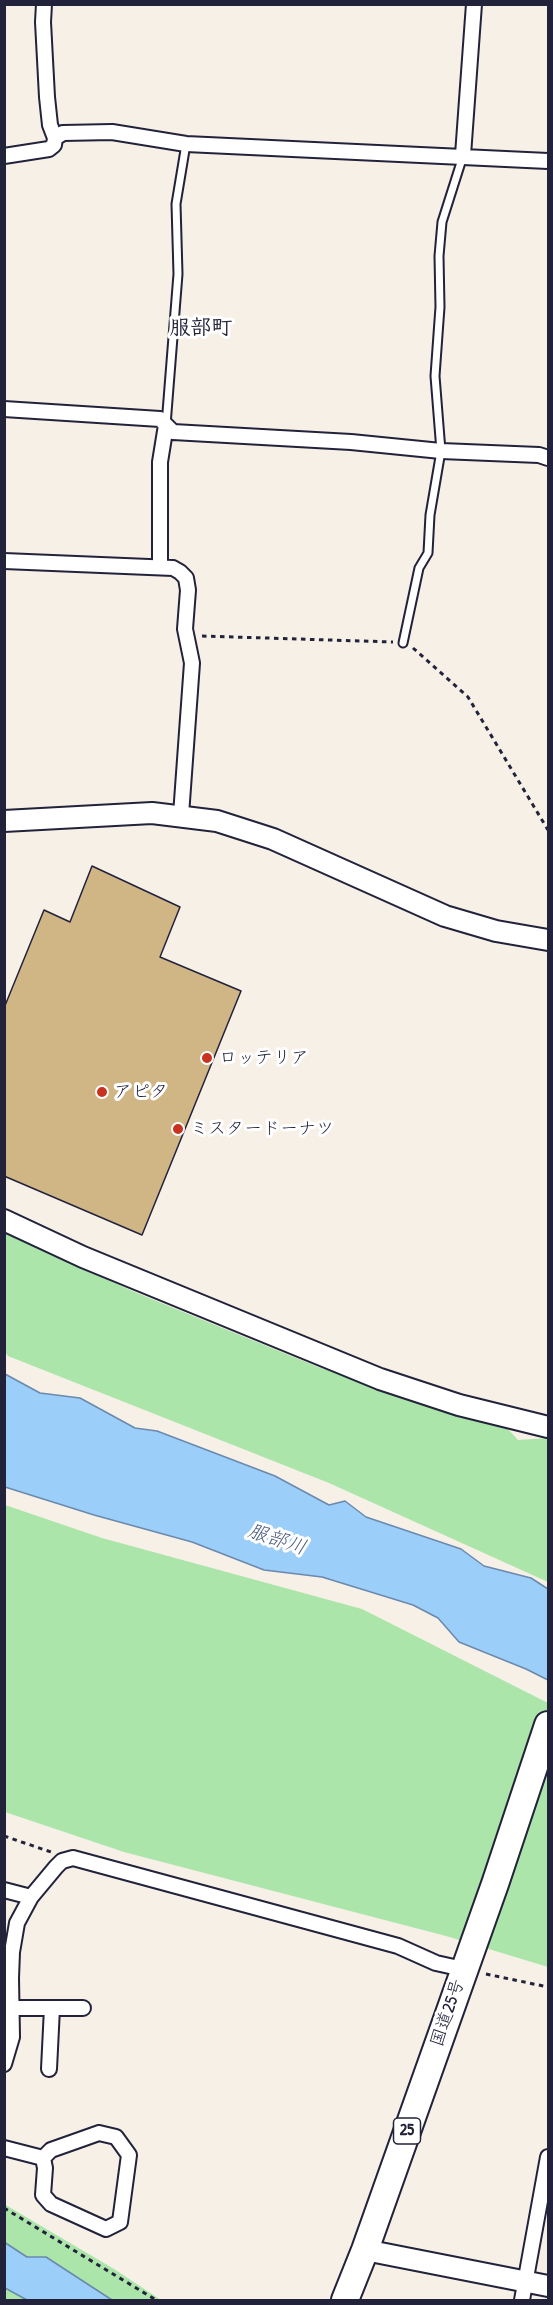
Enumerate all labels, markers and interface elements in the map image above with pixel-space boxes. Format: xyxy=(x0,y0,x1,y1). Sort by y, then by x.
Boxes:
district label: 服部町 xyxy=(170,315,232,341)
place label: ロッテリア xyxy=(219,1047,309,1069)
marker: ロッテリア xyxy=(200,1051,214,1065)
place label: アピタ xyxy=(114,1081,168,1103)
marker: アピタ xyxy=(95,1085,109,1099)
place label: ミスタードーナツ xyxy=(190,1118,334,1140)
marker: ミスタードーナツ xyxy=(171,1122,185,1136)
water label: 服部川 xyxy=(245,1519,309,1561)
street label: 国道25号 xyxy=(426,1976,470,2050)
road number: 25 xyxy=(394,2118,420,2144)

